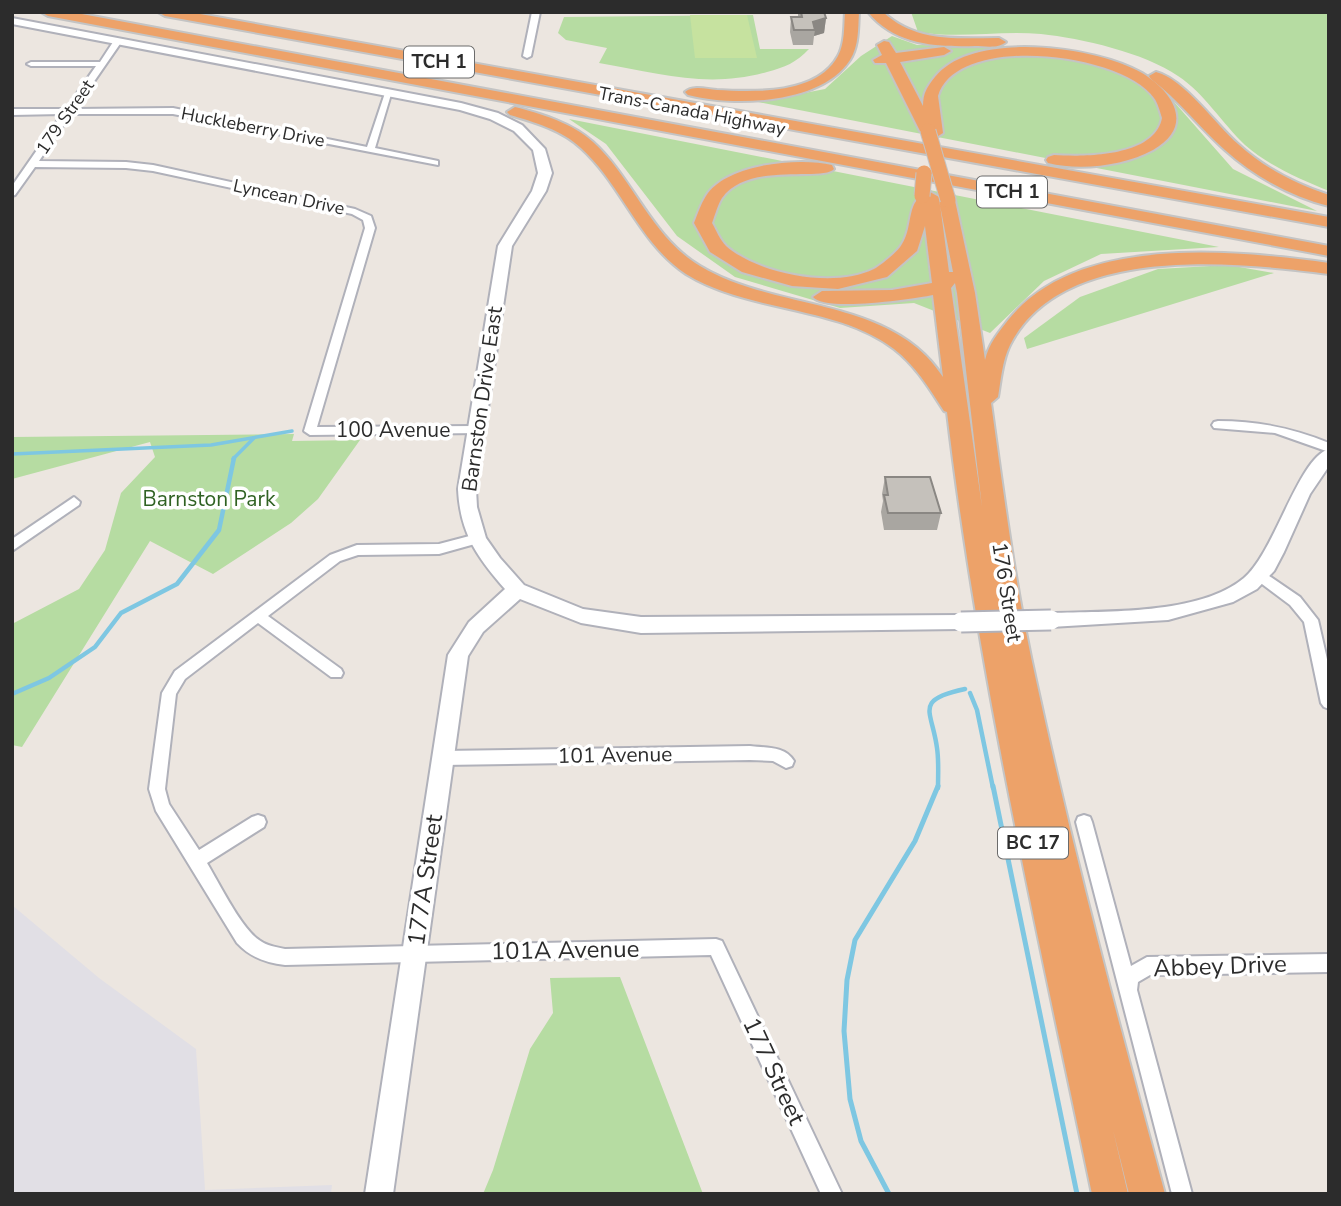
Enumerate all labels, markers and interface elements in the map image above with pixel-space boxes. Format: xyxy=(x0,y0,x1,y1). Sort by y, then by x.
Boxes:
road number: TCH 1 xyxy=(404,46,474,78)
street label: 179 Street xyxy=(30,74,100,159)
street label: Trans-Canada Highway xyxy=(597,81,788,141)
street label: Huckleberry Drive xyxy=(179,101,327,153)
street label: Lyncean Drive xyxy=(231,173,347,221)
road number: TCH 1 xyxy=(977,176,1047,208)
street label: Barnston Drive East xyxy=(455,304,509,493)
street label: 100 Avenue xyxy=(336,416,450,444)
park label: Barnston Park xyxy=(143,485,276,513)
street label: 176 Street xyxy=(985,540,1029,644)
street label: 101 Avenue xyxy=(557,740,673,770)
street label: 177A Street xyxy=(400,812,450,948)
road number: BC 17 xyxy=(998,828,1068,858)
street label: 101A Avenue xyxy=(490,933,640,967)
street label: Abbey Drive xyxy=(1153,948,1287,984)
street label: 177 Street xyxy=(735,1012,813,1130)

